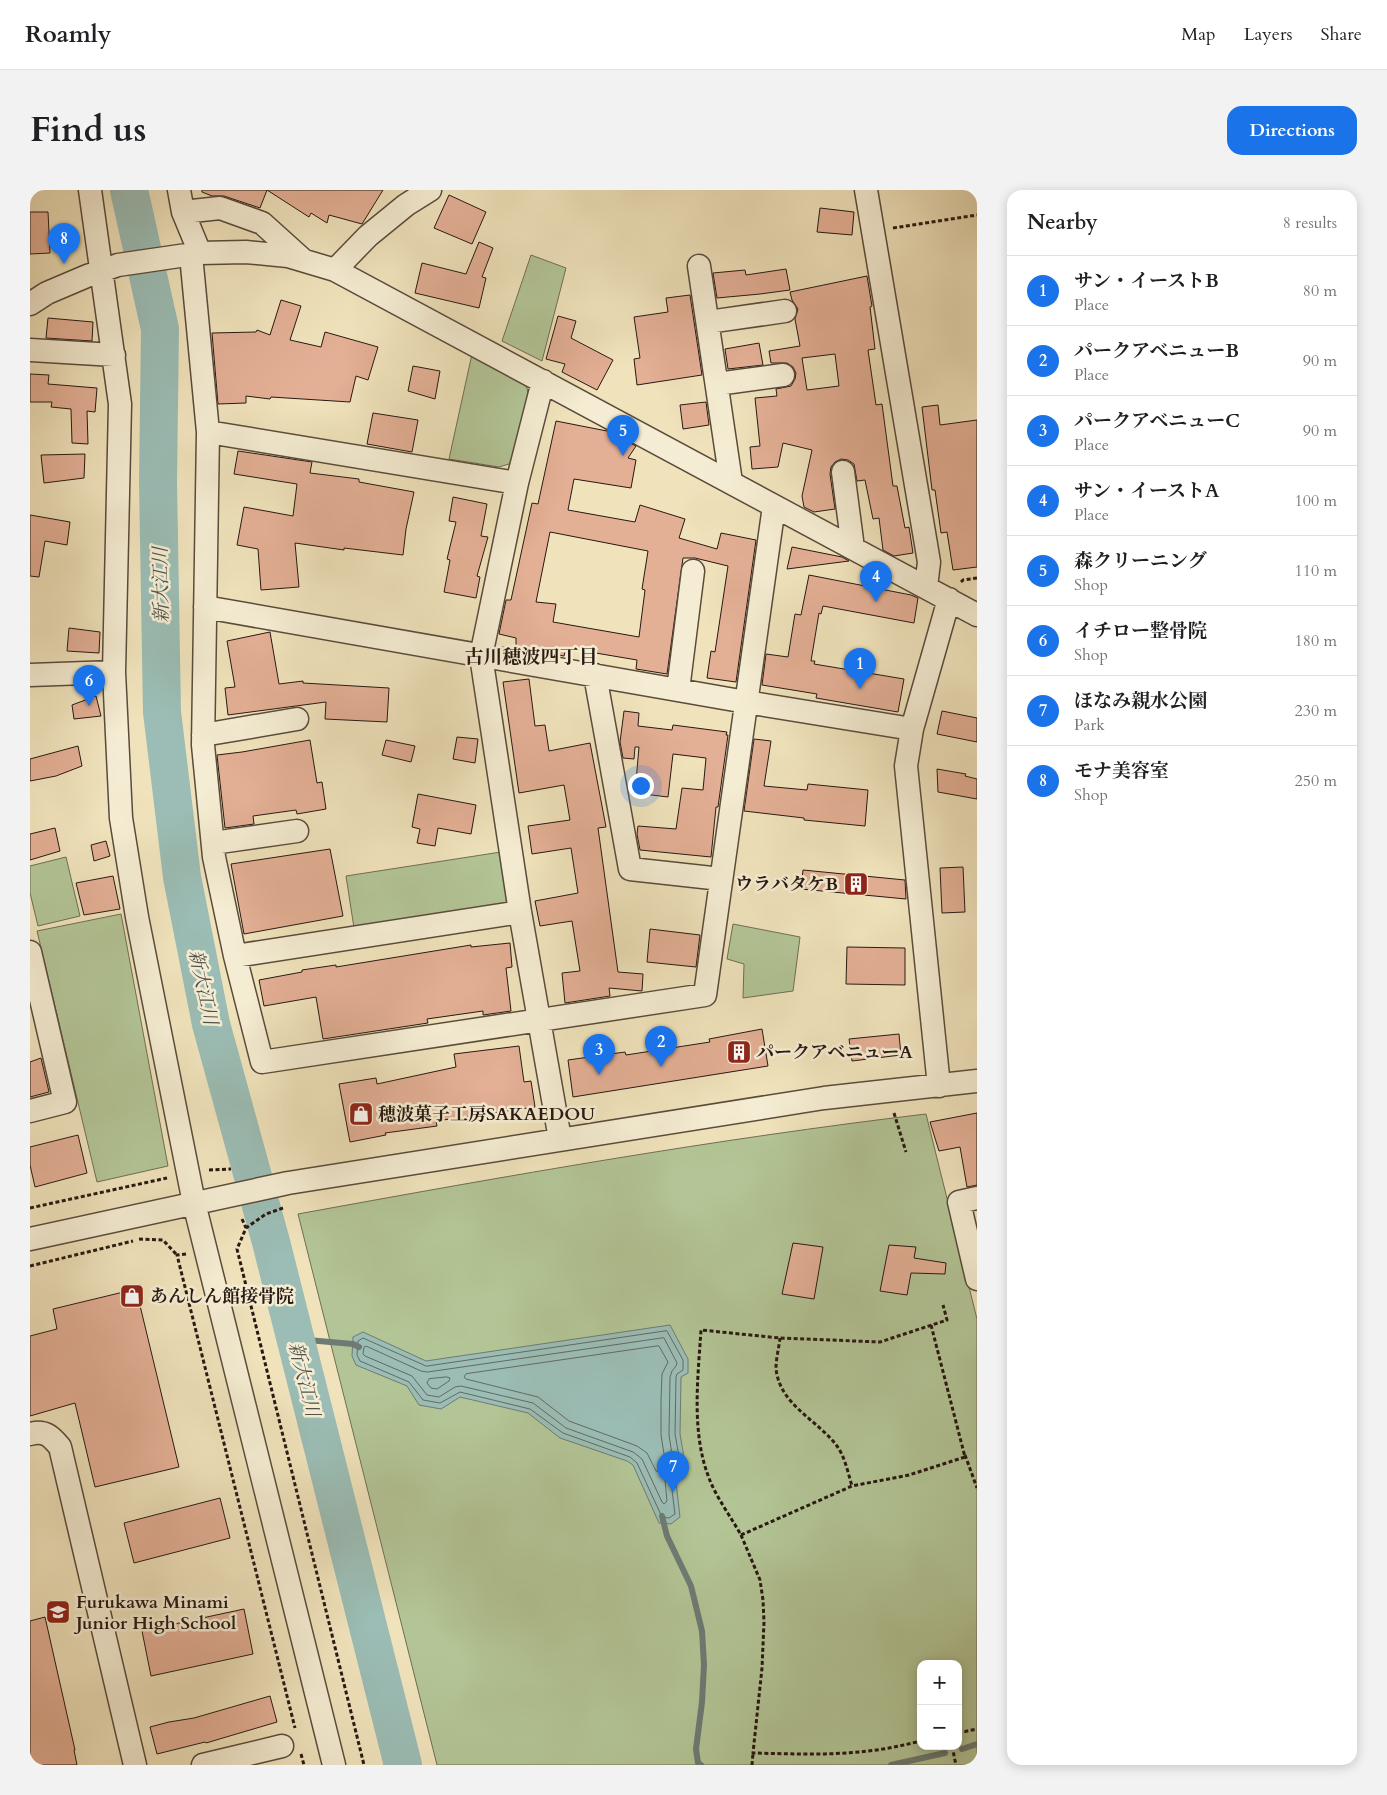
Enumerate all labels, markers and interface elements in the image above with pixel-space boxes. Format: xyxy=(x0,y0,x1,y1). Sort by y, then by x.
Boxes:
text: Roamly xyxy=(25,18,111,51)
text: Map xyxy=(1181,22,1216,47)
text: Layers xyxy=(1244,22,1293,47)
text: Share xyxy=(1321,22,1362,47)
text: Find us xyxy=(30,106,146,154)
button: Directions xyxy=(1227,106,1357,155)
text: Nearby xyxy=(1027,208,1098,237)
text: 8 results xyxy=(1283,212,1337,234)
pin: 8 xyxy=(48,223,80,264)
text: サン・イーストB xyxy=(1074,268,1219,294)
text: 1 xyxy=(1039,280,1047,302)
text: 80 m xyxy=(1303,280,1337,302)
text: Place xyxy=(1074,294,1109,316)
text: パークアベニューB xyxy=(1074,338,1239,364)
text: 2 xyxy=(1039,350,1047,372)
text: 90 m xyxy=(1303,350,1337,372)
text: Place xyxy=(1074,364,1109,386)
text: パークアベニューC xyxy=(1074,408,1240,434)
pin: 5 xyxy=(607,415,639,456)
text: 3 xyxy=(1039,420,1047,442)
text: 90 m xyxy=(1303,420,1337,442)
text: Place xyxy=(1074,434,1109,456)
text: サン・イーストA xyxy=(1074,478,1219,504)
text: 4 xyxy=(1039,490,1047,512)
text: 100 m xyxy=(1295,490,1337,512)
text: Place xyxy=(1074,504,1109,526)
water label: 新大江川 xyxy=(147,545,175,623)
text: 森クリーニング xyxy=(1074,548,1207,574)
text: 5 xyxy=(1039,560,1047,582)
text: 110 m xyxy=(1295,560,1337,582)
pin: 4 xyxy=(860,561,892,602)
text: Shop xyxy=(1074,574,1108,596)
text: イチロー整骨院 xyxy=(1074,618,1207,644)
text: 6 xyxy=(1039,630,1047,652)
text: 180 m xyxy=(1295,630,1337,652)
district label: 古川穂波四丁目 xyxy=(464,644,598,670)
text: Shop xyxy=(1074,644,1108,666)
pin: 1 xyxy=(844,648,876,689)
pin: 6 xyxy=(73,665,105,706)
text: ほなみ親水公園 xyxy=(1074,688,1207,714)
text: 7 xyxy=(1039,700,1047,722)
text: 230 m xyxy=(1295,700,1337,722)
text: Park xyxy=(1074,714,1105,736)
text: モナ美容室 xyxy=(1074,758,1169,784)
text: 8 xyxy=(1039,770,1047,792)
text: 250 m xyxy=(1295,770,1337,792)
your location xyxy=(628,773,654,799)
text: Shop xyxy=(1074,784,1108,806)
building icon: ウラバタケB xyxy=(843,871,869,897)
place label: ウラバタケB xyxy=(735,872,838,897)
water label: 新大江川 xyxy=(182,947,224,1029)
pin: 2 xyxy=(645,1026,677,1067)
pin: 3 xyxy=(583,1034,615,1075)
building icon: パークアベニューA xyxy=(726,1039,752,1065)
place label: パークアベニューA xyxy=(756,1040,913,1065)
shop icon: 穂波菓子工房SAKAEDOU xyxy=(348,1101,374,1127)
place label: 穂波菓子工房SAKAEDOU xyxy=(378,1102,595,1127)
shop icon: あんしん館接骨院 xyxy=(119,1283,145,1309)
place label: あんしん館接骨院 xyxy=(150,1284,294,1309)
water label: 新大江川 xyxy=(282,1339,326,1421)
pin: 7 xyxy=(657,1451,689,1492)
place label: Furukawa Minami Junior High School xyxy=(73,1590,236,1636)
school or university icon: Furukawa Minami Junior High School xyxy=(45,1599,71,1625)
map controls xyxy=(917,1660,962,1750)
button: + xyxy=(917,1660,962,1705)
button: − xyxy=(917,1705,962,1750)

